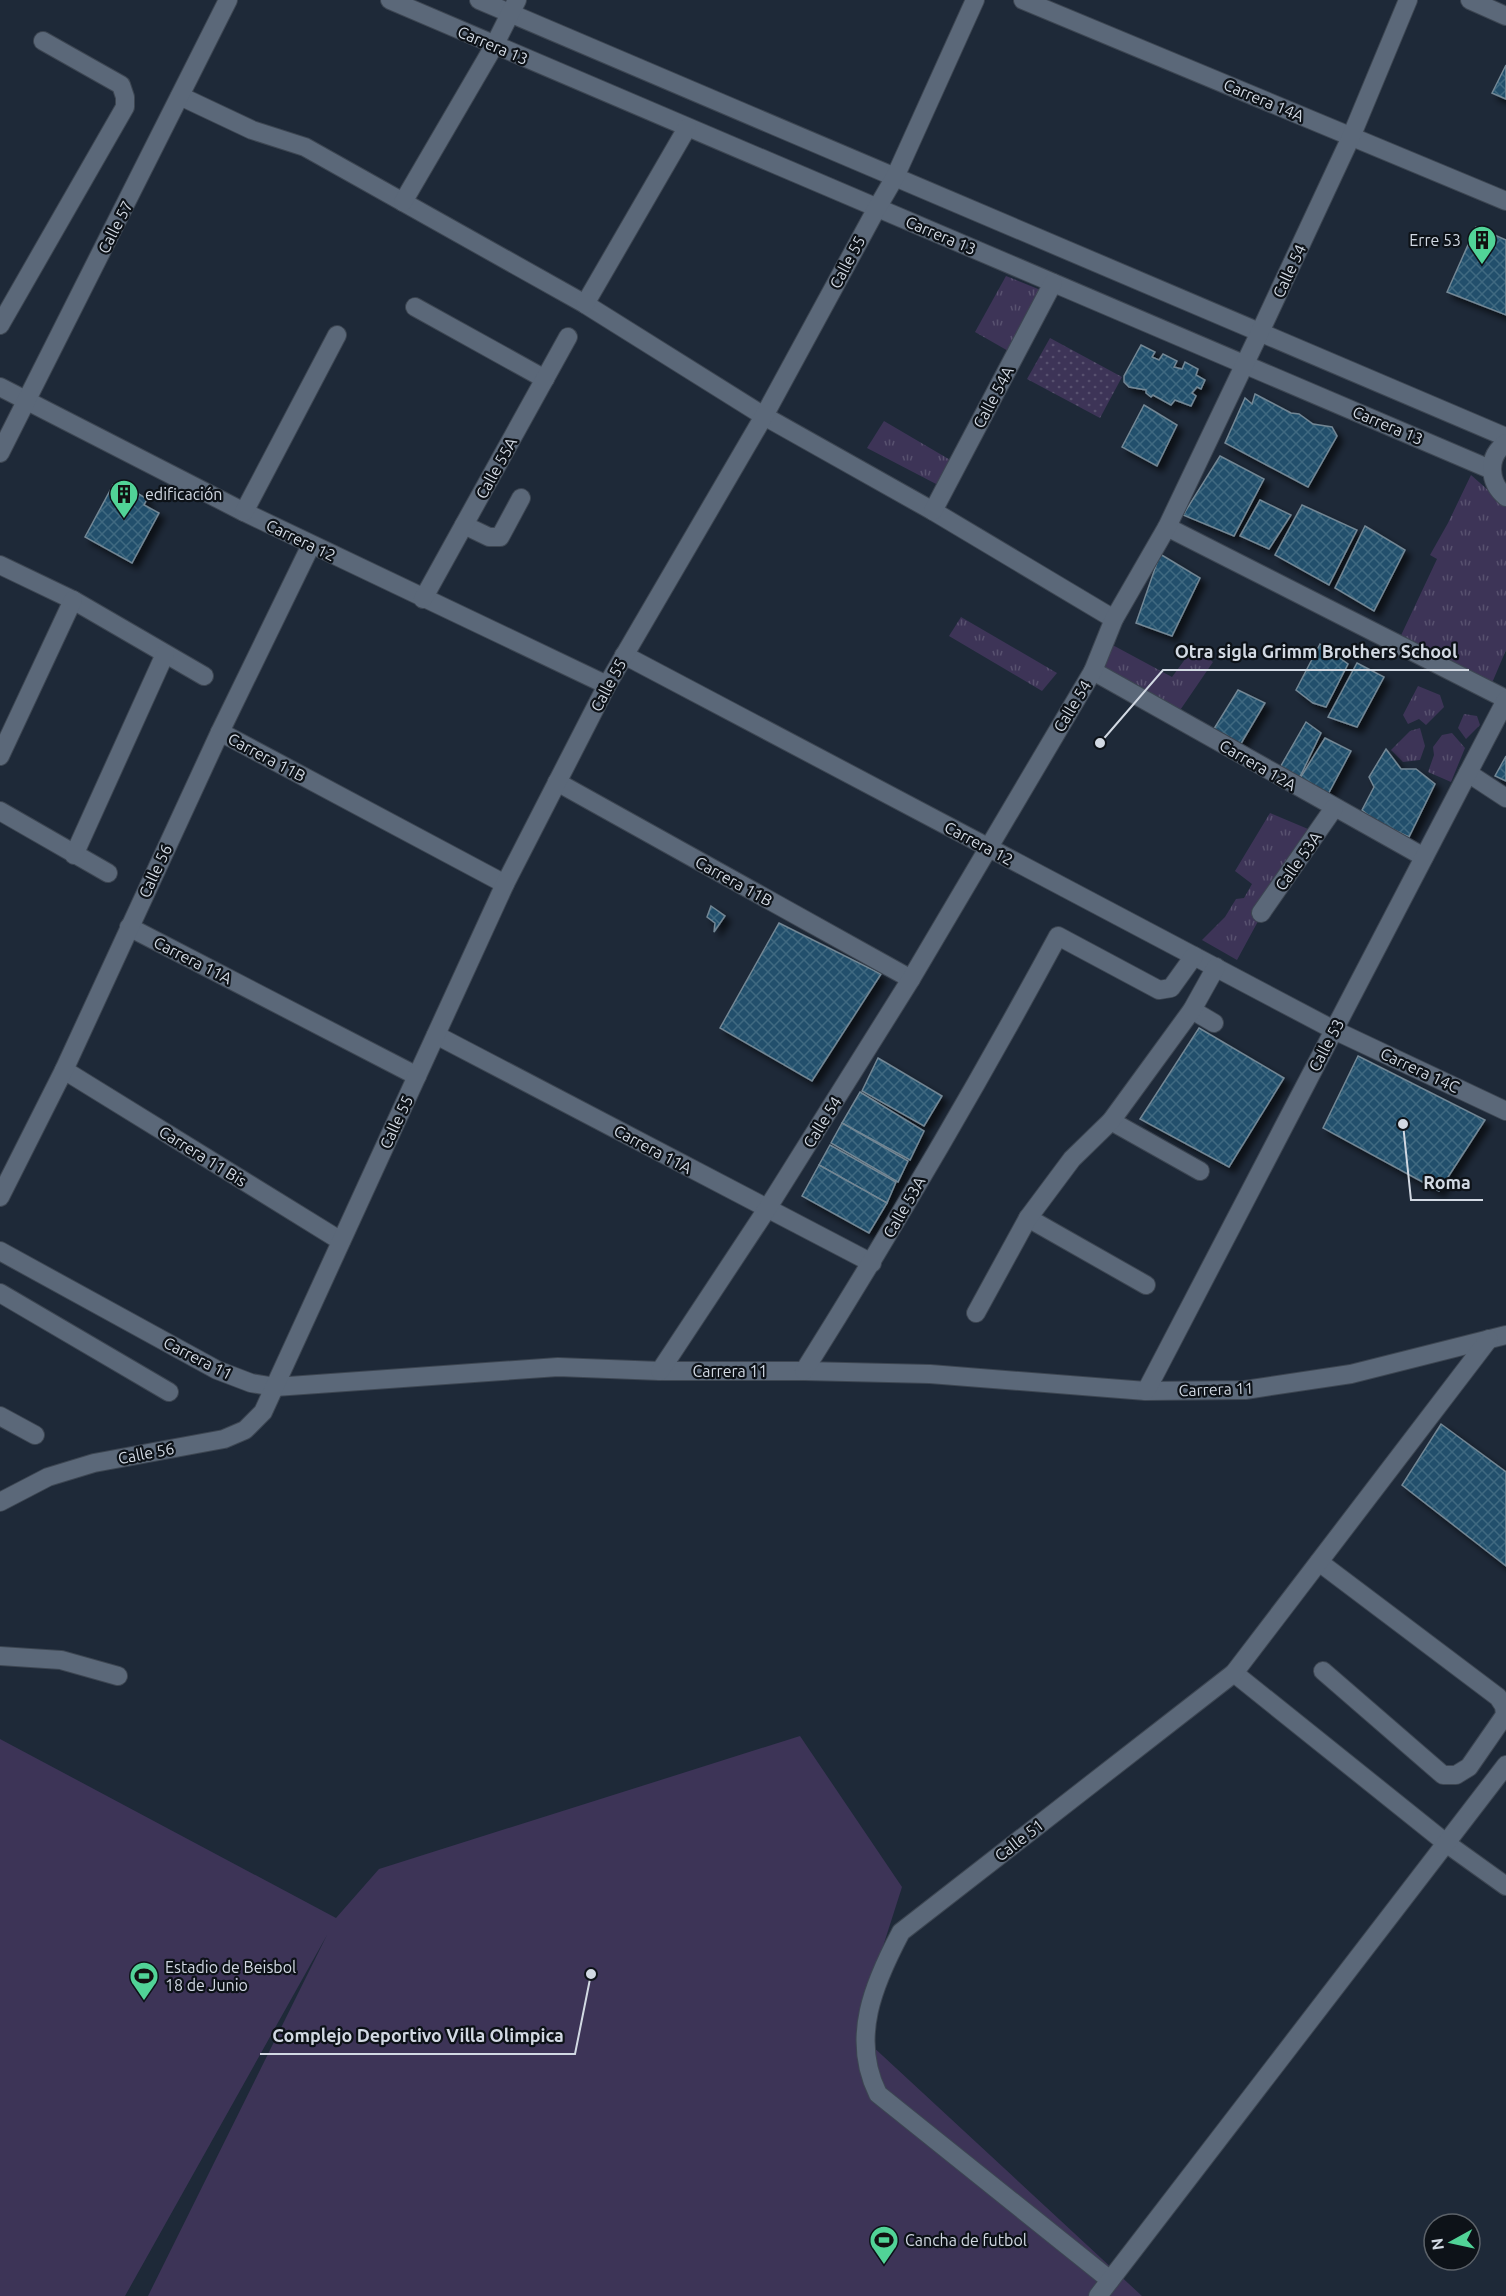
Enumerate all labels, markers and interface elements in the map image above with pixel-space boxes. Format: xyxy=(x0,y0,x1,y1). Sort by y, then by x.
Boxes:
street label: Carrera 13 xyxy=(455,22,531,68)
street label: Carrera 14A xyxy=(1221,75,1307,125)
street label: Calle 57 xyxy=(94,198,136,256)
street label: Carrera 13 xyxy=(903,212,979,258)
building icon: Erre 53 xyxy=(1466,224,1498,266)
place label: Erre 53 xyxy=(1409,231,1461,249)
street label: Calle 55 xyxy=(826,233,868,291)
street label: Calle 54 xyxy=(1269,241,1309,301)
street label: Calle 54A xyxy=(969,363,1017,431)
street label: Carrera 13 xyxy=(1350,402,1426,448)
street label: Calle 55A xyxy=(472,434,520,502)
building icon: edificación xyxy=(108,478,140,520)
place label: edificación xyxy=(145,485,223,503)
street label: Carrera 12 xyxy=(263,515,339,565)
callout: Otra sigla Grimm Brothers School xyxy=(1163,634,1469,670)
text: Otra sigla Grimm Brothers School xyxy=(1175,641,1458,661)
street label: Calle 55 xyxy=(587,656,629,714)
street label: Calle 54 xyxy=(1050,677,1094,735)
street label: Carrera 11B xyxy=(225,729,309,785)
street label: Carrera 12A xyxy=(1217,736,1300,794)
street label: Carrera 12 xyxy=(942,817,1016,869)
street label: Calle 53A xyxy=(1271,828,1325,894)
street label: Calle 56 xyxy=(135,841,175,901)
street label: Carrera 11B xyxy=(692,852,776,910)
street label: Carrera 11A xyxy=(151,933,236,988)
street label: Calle 53 xyxy=(1305,1016,1347,1074)
street label: Carrera 14C xyxy=(1378,1044,1462,1096)
street label: Calle 55 xyxy=(376,1092,416,1152)
street label: Calle 54 xyxy=(799,1093,845,1151)
street label: Carrera 11A xyxy=(611,1121,695,1177)
street label: Carrera 11 Bis xyxy=(156,1122,250,1190)
callout: Roma xyxy=(1411,1164,1483,1200)
text: Roma xyxy=(1423,1172,1471,1192)
street label: Calle 53A xyxy=(879,1173,929,1241)
street label: Carrera 11 xyxy=(161,1333,235,1383)
street label: Carrera 11 xyxy=(693,1362,767,1380)
street label: Carrera 11 xyxy=(1178,1379,1254,1399)
street label: Calle 56 xyxy=(116,1439,176,1467)
street label: Calle 51 xyxy=(991,1815,1047,1865)
place label: Estadio de Beisbol 18 de Junio xyxy=(165,1958,296,1994)
sports icon: Estadio de Beisbol 18 de Junio xyxy=(128,1960,160,2002)
callout: Complejo Deportivo Villa Olimpica xyxy=(260,2018,575,2054)
text: Complejo Deportivo Villa Olimpica xyxy=(272,2025,564,2045)
north arrow xyxy=(1422,2212,1482,2272)
sports icon: Cancha de futbol xyxy=(868,2224,900,2266)
place label: Cancha de futbol xyxy=(905,2231,1027,2249)
text: N xyxy=(1427,2237,1447,2251)

